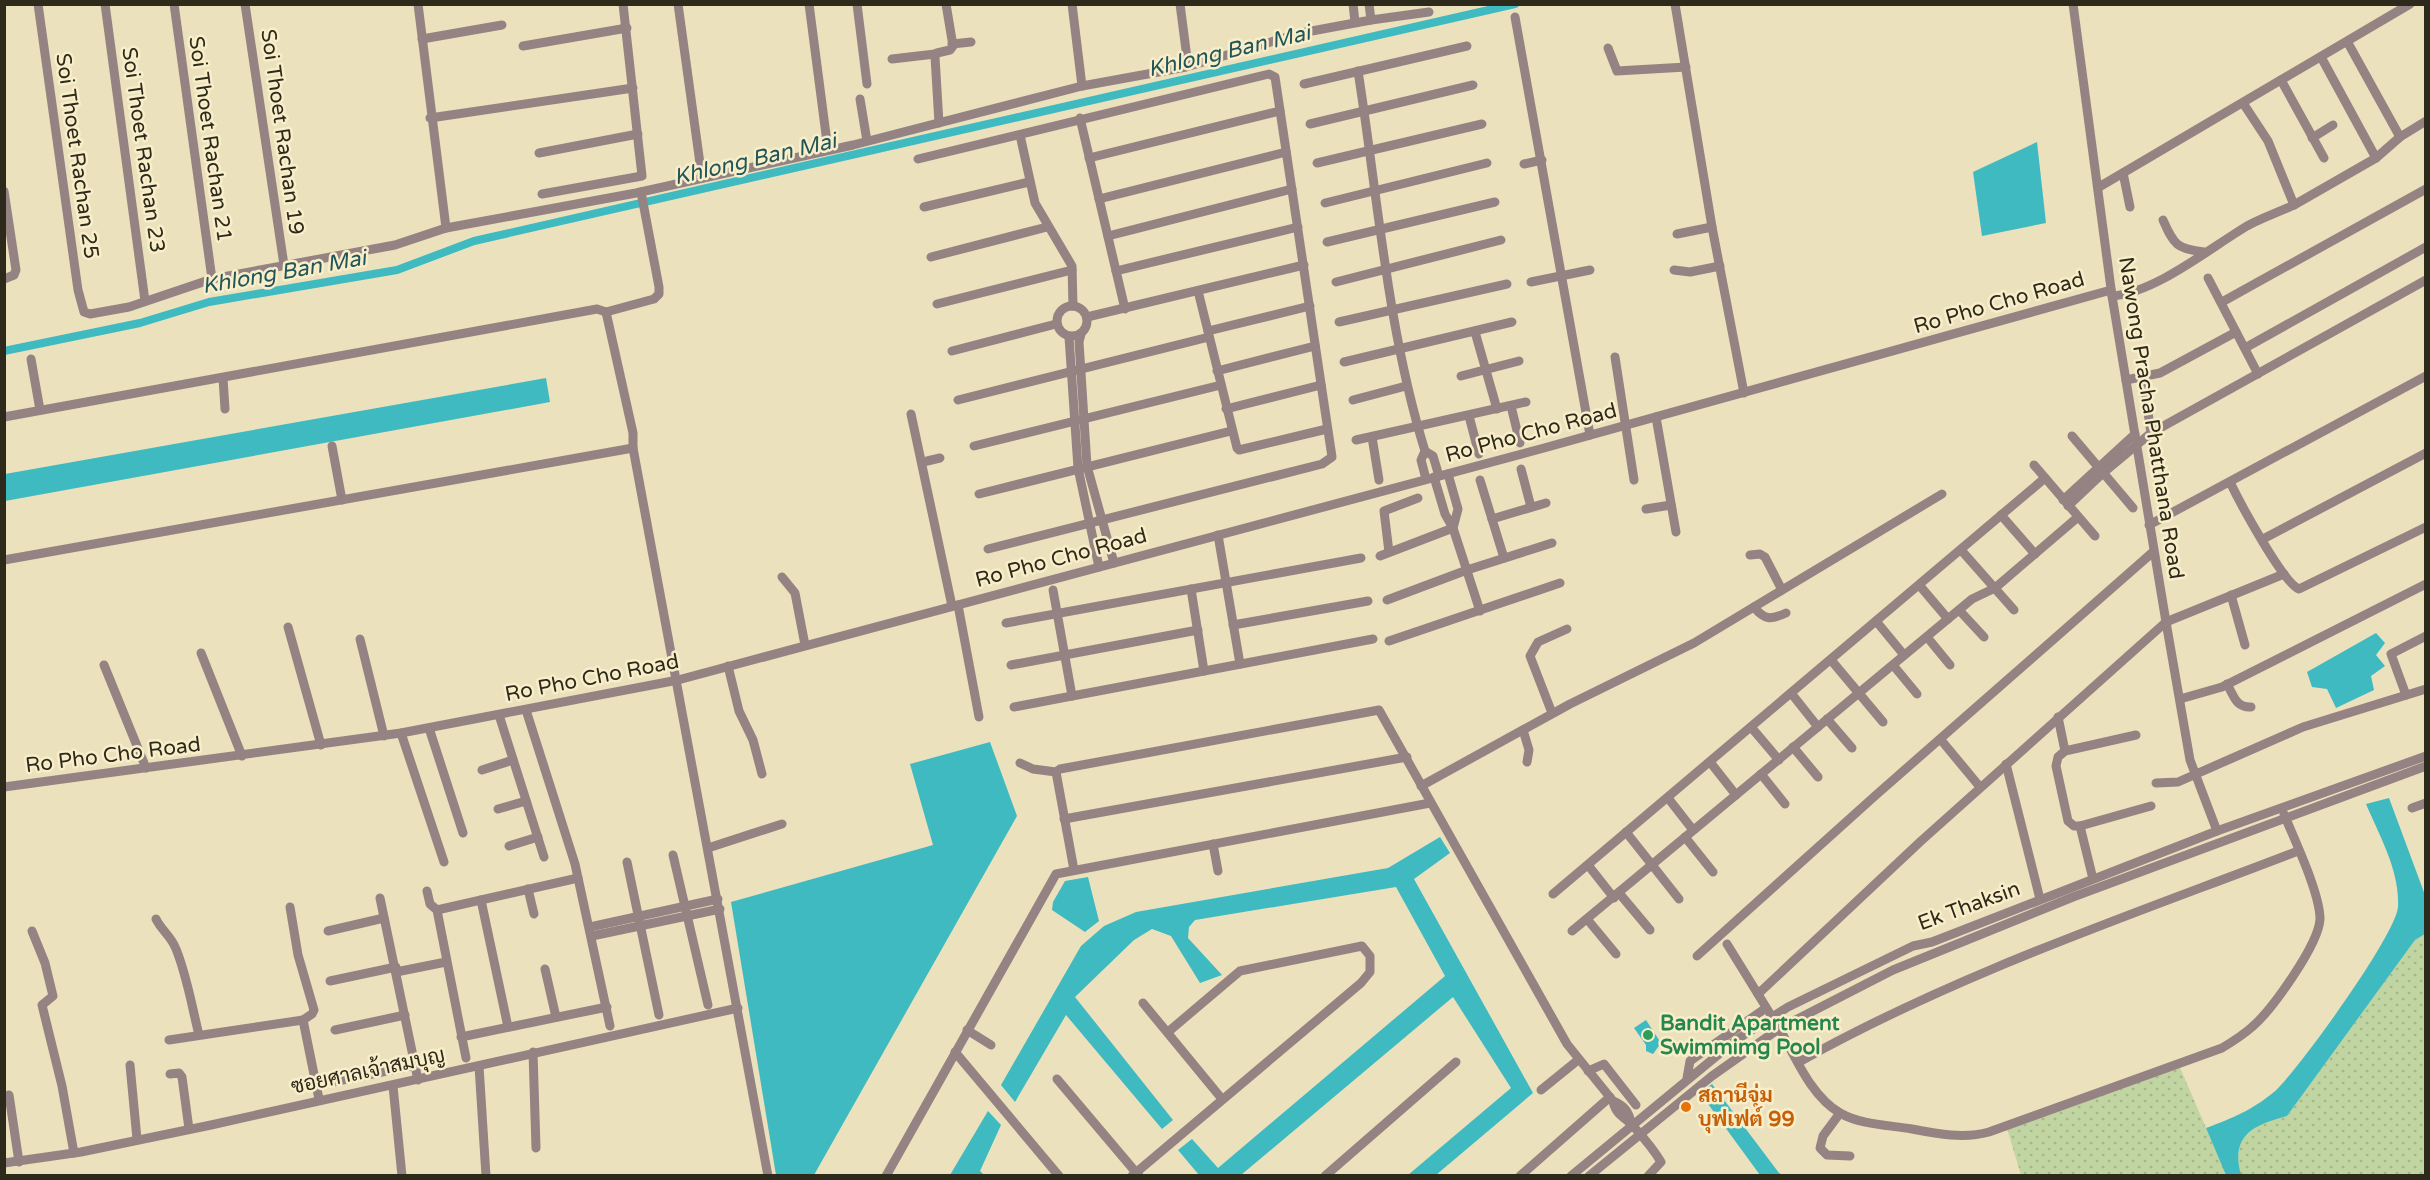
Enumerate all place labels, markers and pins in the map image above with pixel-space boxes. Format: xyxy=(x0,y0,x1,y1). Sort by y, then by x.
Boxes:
place label: Bandit Apartment Swimmimg Pool xyxy=(1660,1011,1840,1060)
marker: Bandit Apartment Swimmimg Pool xyxy=(1641,1028,1655,1042)
place label: สถานีจุ่ม บุฟเฟต์ 99 xyxy=(1698,1082,1795,1134)
marker: สถานีจุ่ม บุฟเฟต์ 99 xyxy=(1679,1100,1693,1114)

